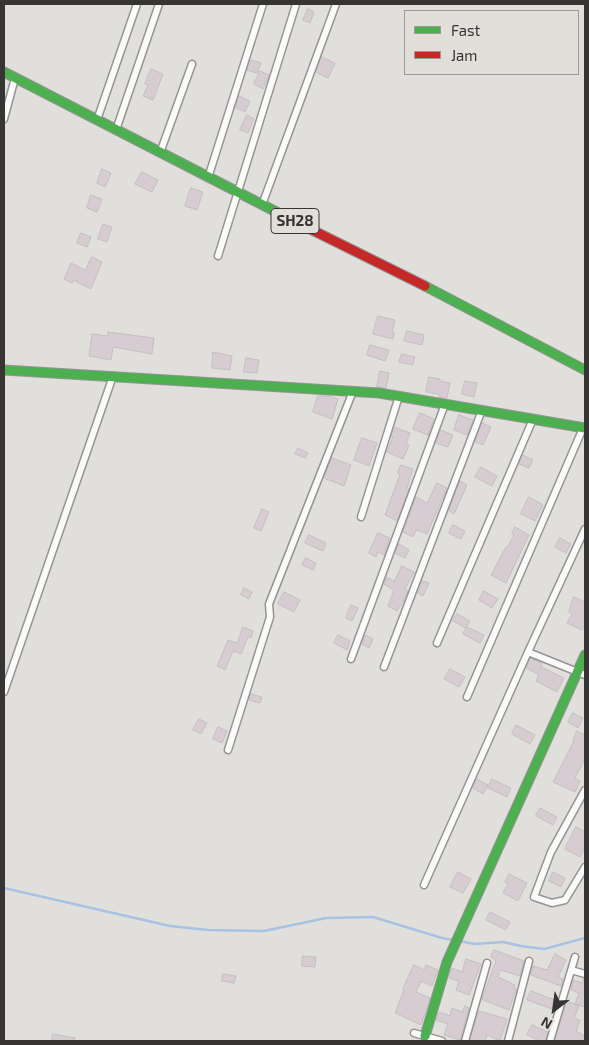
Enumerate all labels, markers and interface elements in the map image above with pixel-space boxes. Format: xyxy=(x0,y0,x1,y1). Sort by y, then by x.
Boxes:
legend xyxy=(404,10,579,75)
text: Fast xyxy=(451,21,480,39)
text: Jam xyxy=(451,46,477,64)
road number: SH28 xyxy=(271,208,319,234)
north arrow xyxy=(529,985,579,1035)
text: N xyxy=(538,1014,555,1033)

